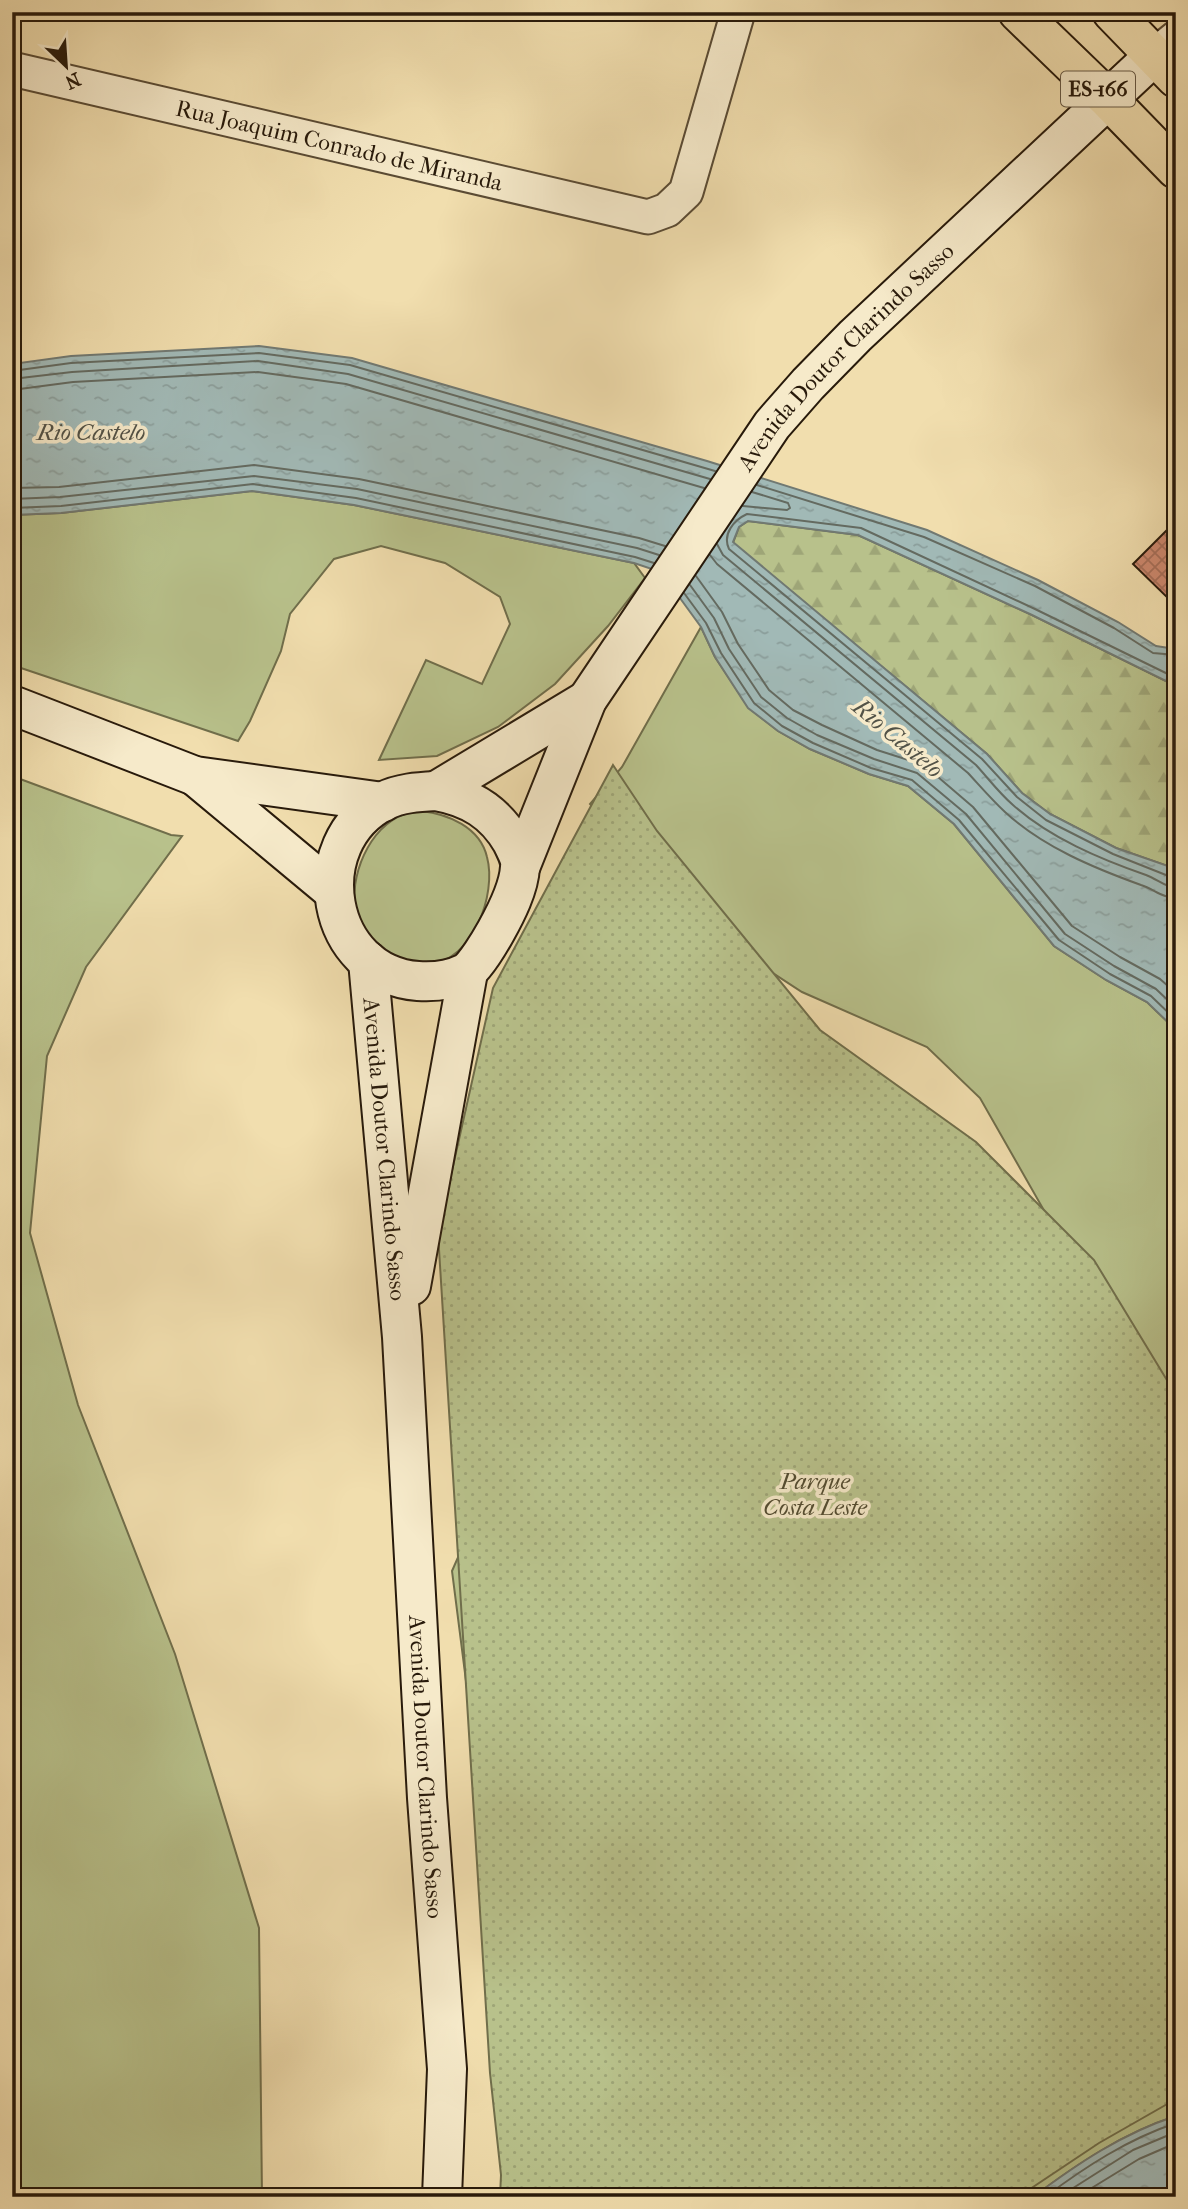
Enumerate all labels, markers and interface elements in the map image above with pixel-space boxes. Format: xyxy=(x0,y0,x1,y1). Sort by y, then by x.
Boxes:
north arrow xyxy=(32,32,102,102)
text: N xyxy=(61,67,84,94)
road number: ES-166 xyxy=(1061,72,1135,106)
street label: Rua Joaquim Conrado de Miranda xyxy=(173,95,506,197)
street label: Avenida Doutor Clarindo Sasso xyxy=(732,238,960,477)
water label: Rio Castelo xyxy=(35,418,145,446)
water label: Rio Castelo xyxy=(846,691,949,784)
street label: Avenida Doutor Clarindo Sasso xyxy=(357,996,412,1302)
park label: Parque Costa Leste xyxy=(763,1468,867,1521)
street label: Avenida Doutor Clarindo Sasso xyxy=(403,1613,449,1920)

